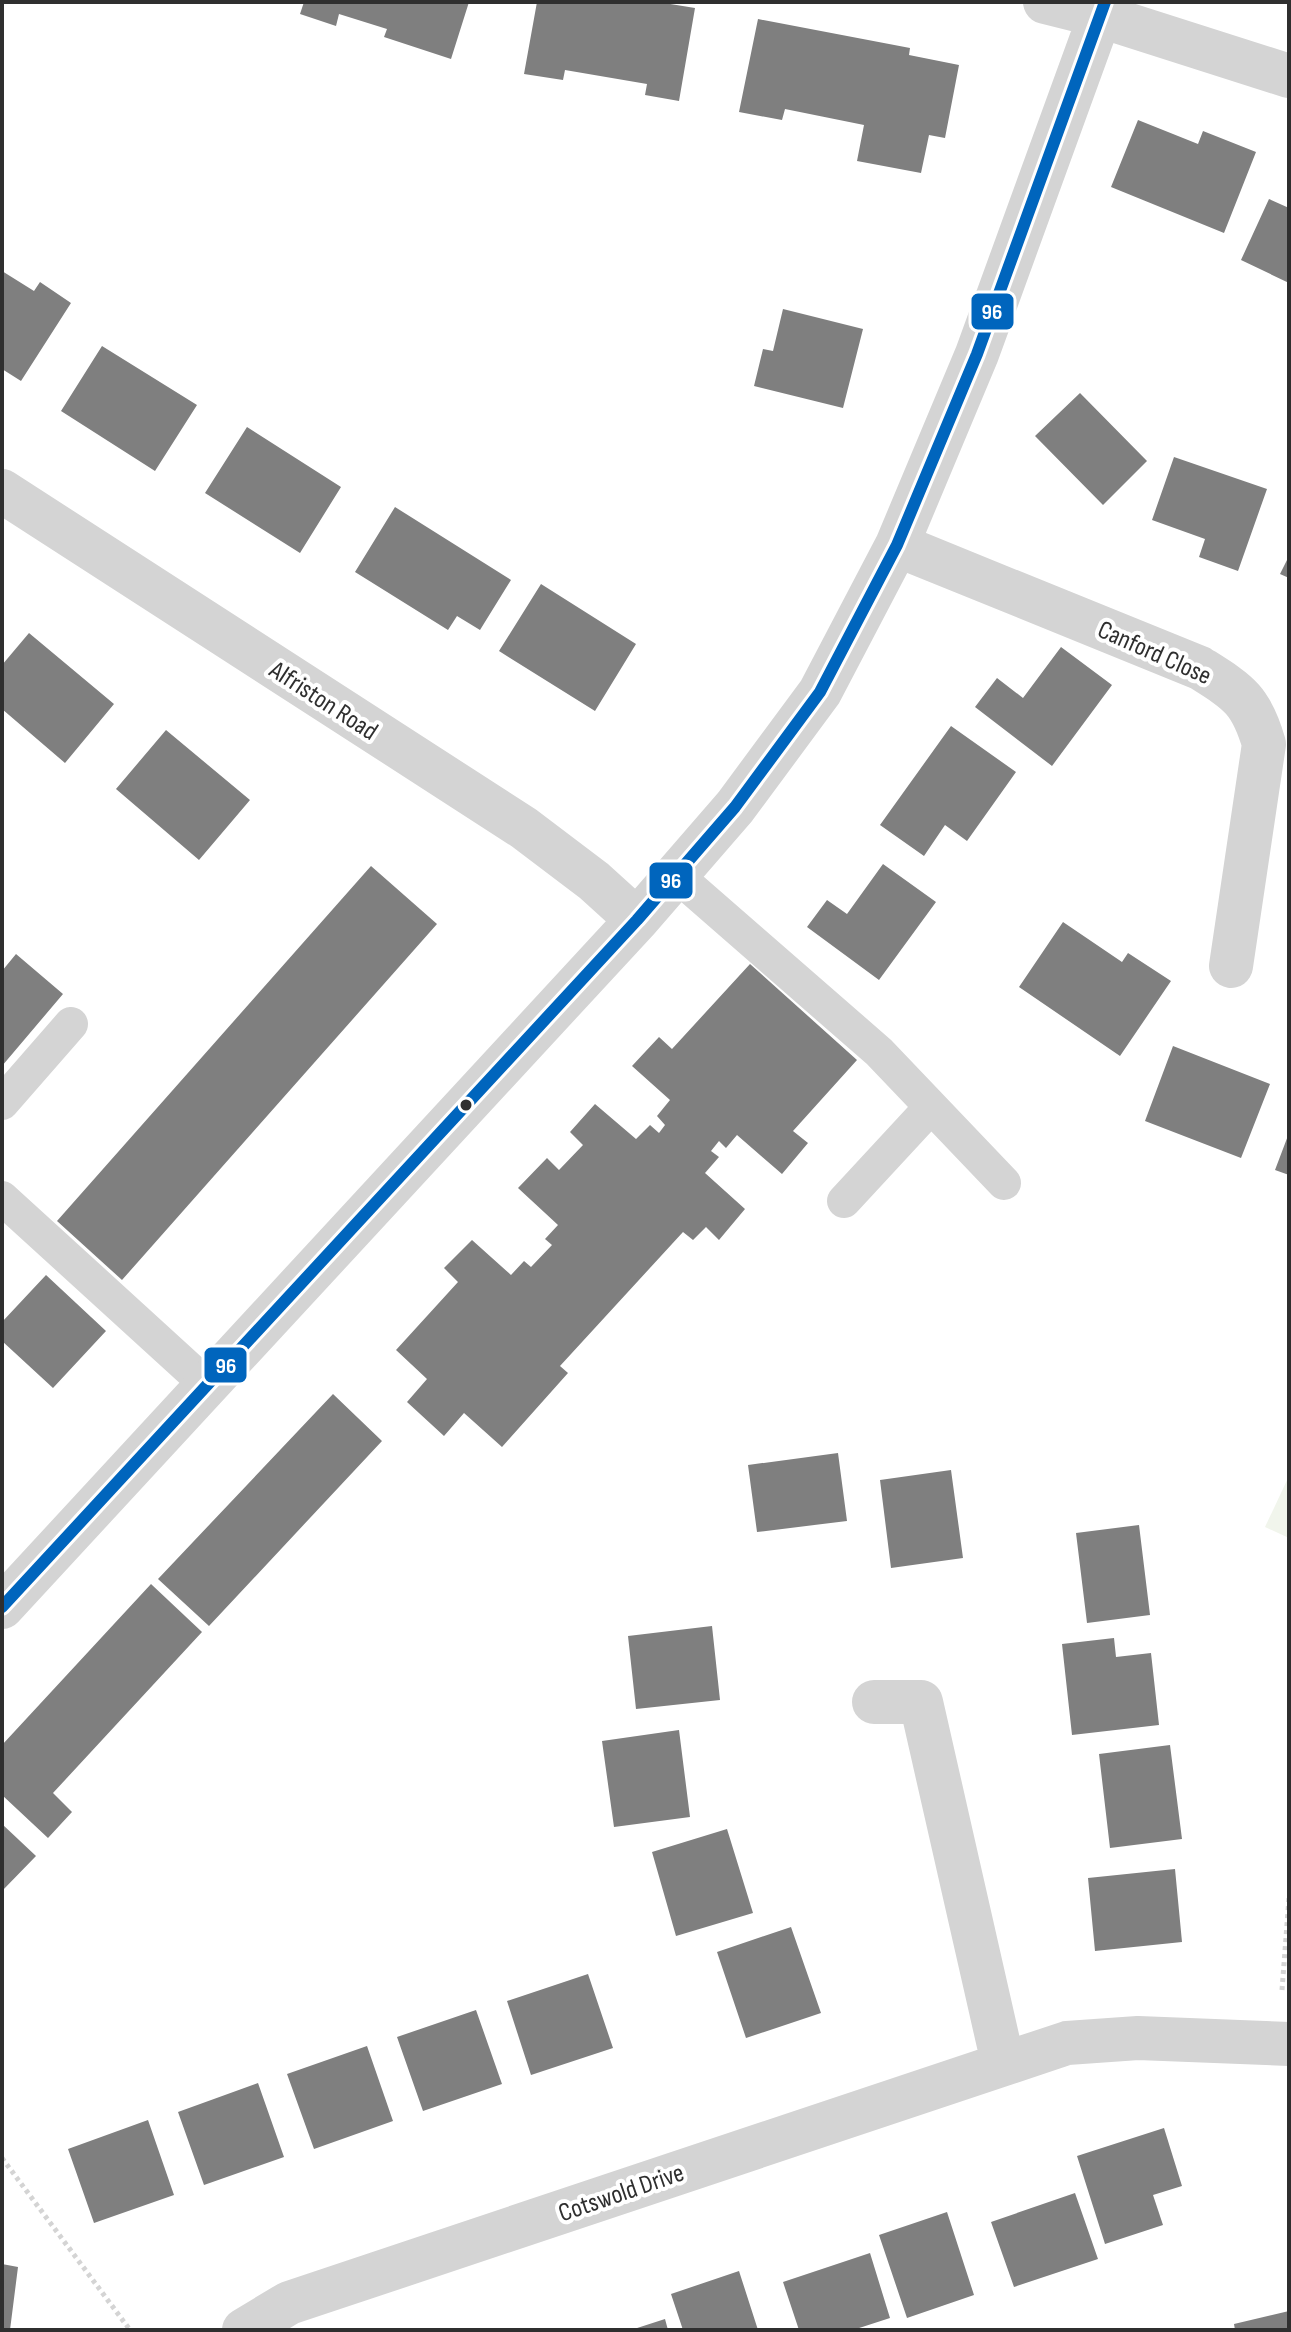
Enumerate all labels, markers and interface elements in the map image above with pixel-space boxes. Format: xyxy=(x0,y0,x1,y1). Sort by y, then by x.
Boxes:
line badge: 96 xyxy=(970,292,1015,331)
text: 96 xyxy=(982,299,1002,326)
street label: Canford Close xyxy=(1093,615,1216,692)
street label: Alfriston Road xyxy=(263,654,383,748)
line badge: 96 xyxy=(648,861,694,900)
text: 96 xyxy=(661,868,681,895)
unlabelled marker xyxy=(458,1097,474,1113)
line badge: 96 xyxy=(203,1346,248,1384)
text: 96 xyxy=(216,1353,236,1380)
street label: Cotswold Drive xyxy=(555,2157,688,2229)

